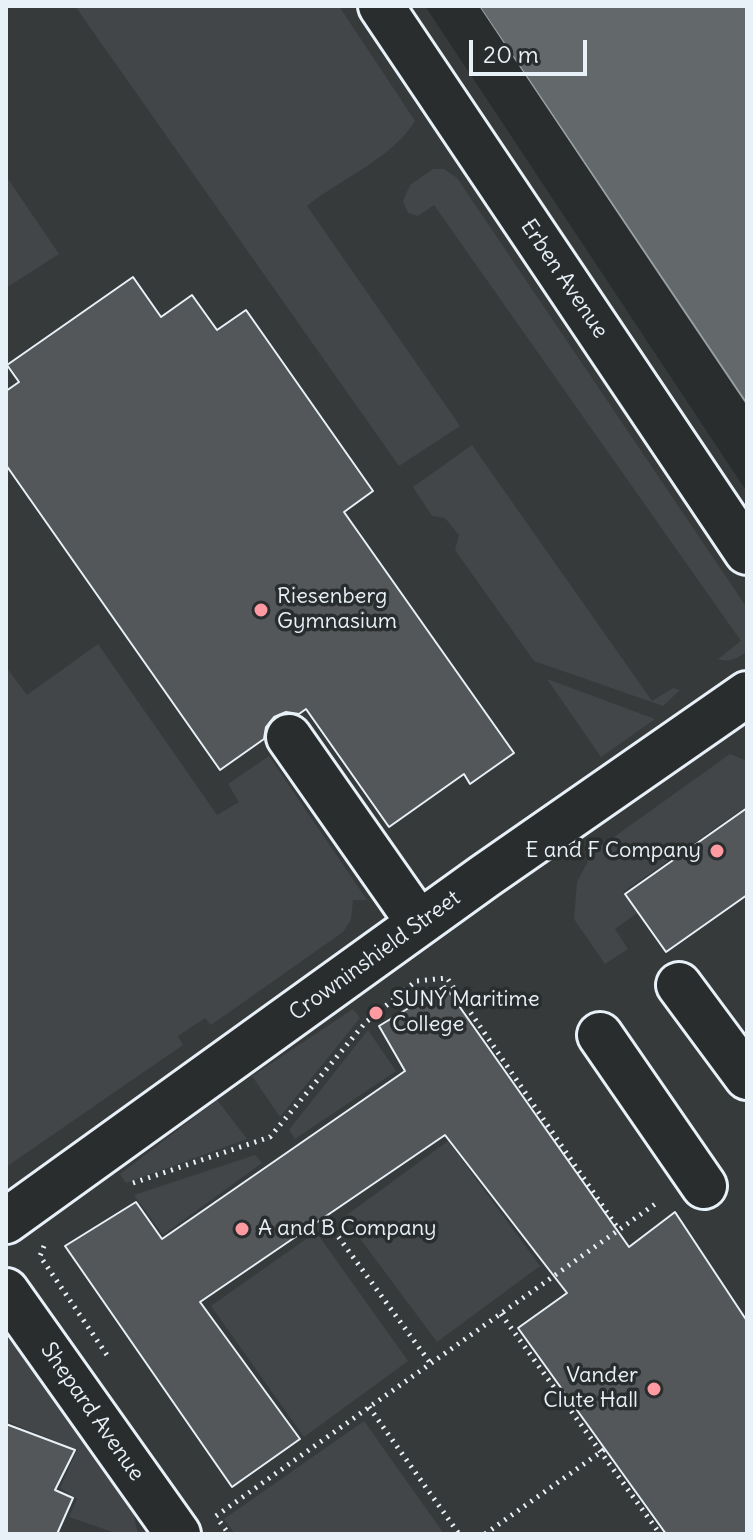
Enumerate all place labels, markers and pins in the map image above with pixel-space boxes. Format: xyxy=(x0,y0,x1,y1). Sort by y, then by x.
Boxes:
place label: Riesenberg Gymnasium xyxy=(277,584,397,636)
marker: Riesenberg Gymnasium xyxy=(252,601,270,619)
place label: E and F Company xyxy=(526,838,701,864)
marker: E and F Company xyxy=(708,842,726,860)
place label: SUNY Maritime College xyxy=(392,987,540,1038)
marker: SUNY Maritime College xyxy=(367,1004,385,1022)
place label: A and B Company xyxy=(258,1216,437,1242)
marker: A and B Company xyxy=(233,1220,251,1238)
place label: Vander Clute Hall xyxy=(543,1363,638,1414)
marker: Vander Clute Hall xyxy=(645,1380,663,1398)

